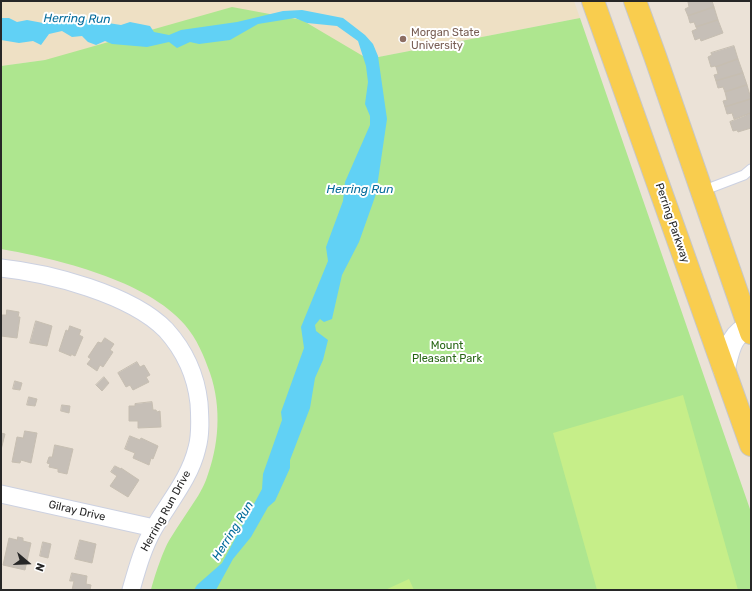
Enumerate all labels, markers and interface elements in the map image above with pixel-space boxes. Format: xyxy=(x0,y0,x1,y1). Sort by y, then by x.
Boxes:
water label: Herring Run xyxy=(43,11,111,27)
place label: Morgan State University xyxy=(411,26,480,52)
marker: Morgan State University xyxy=(398,34,408,44)
street label: Perring Parkway xyxy=(652,181,692,265)
water label: Herring Run xyxy=(326,183,394,197)
park label: Mount Pleasant Park xyxy=(412,339,482,365)
street label: Herring Run Drive xyxy=(138,468,194,554)
street label: Gilray Drive xyxy=(47,498,107,524)
water label: Herring Run xyxy=(209,499,257,563)
north arrow xyxy=(8,543,48,583)
text: N xyxy=(32,561,47,573)

